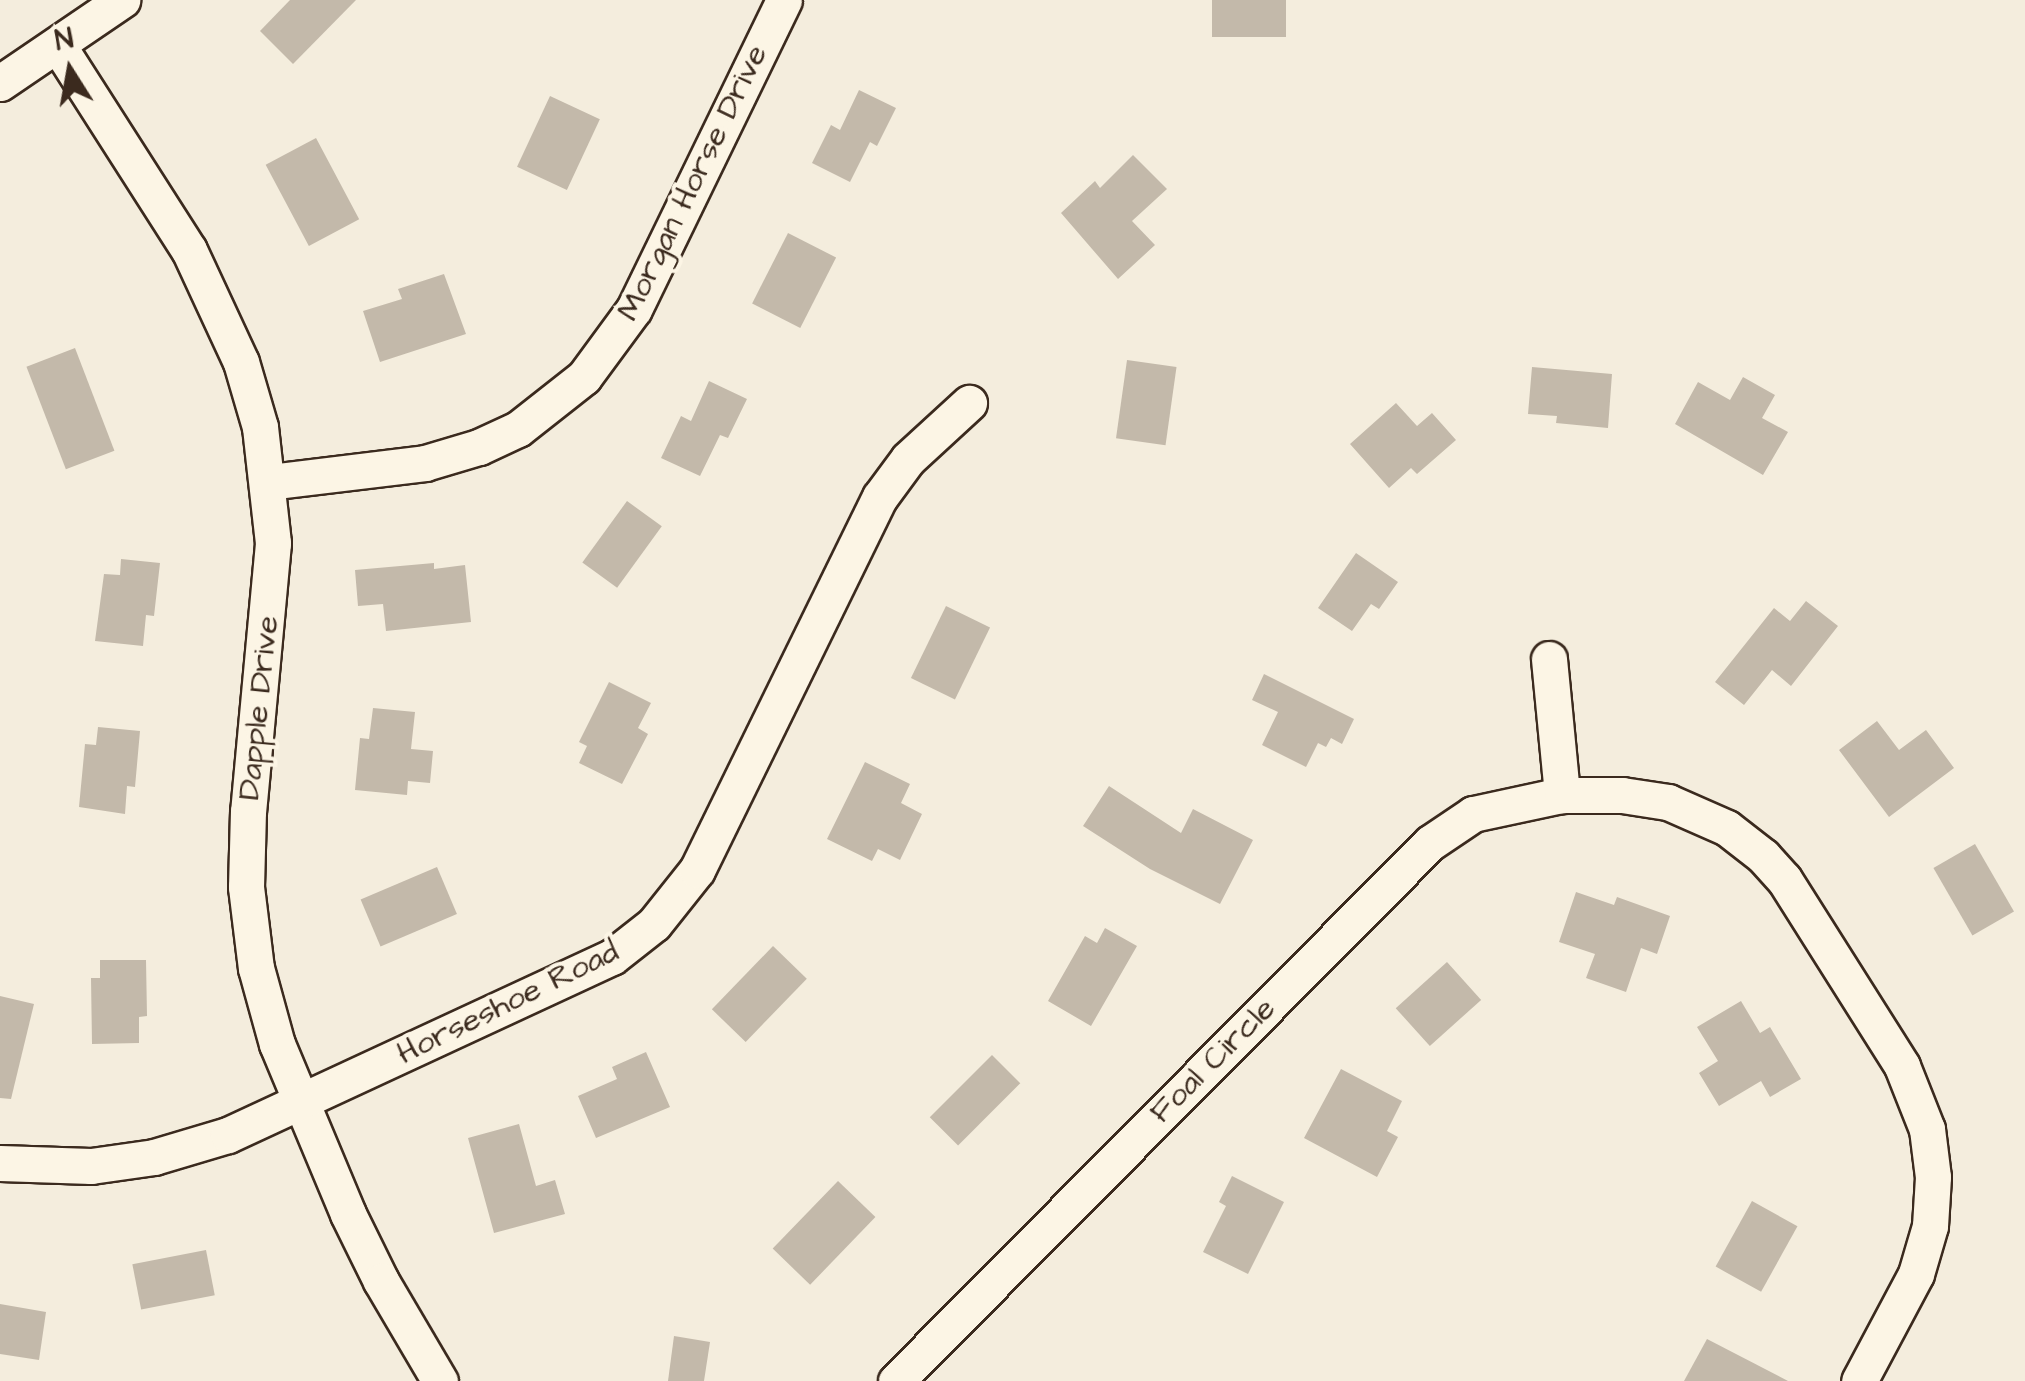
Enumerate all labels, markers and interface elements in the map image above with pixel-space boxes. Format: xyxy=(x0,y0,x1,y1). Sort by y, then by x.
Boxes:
text: N xyxy=(52,19,77,61)
north arrow xyxy=(20,20,120,120)
street label: Morgan Horse Drive xyxy=(610,39,776,327)
street label: Dapple Drive xyxy=(230,614,288,802)
street label: Horseshoe Road xyxy=(391,933,625,1073)
street label: Foal Circle xyxy=(1142,990,1284,1132)

